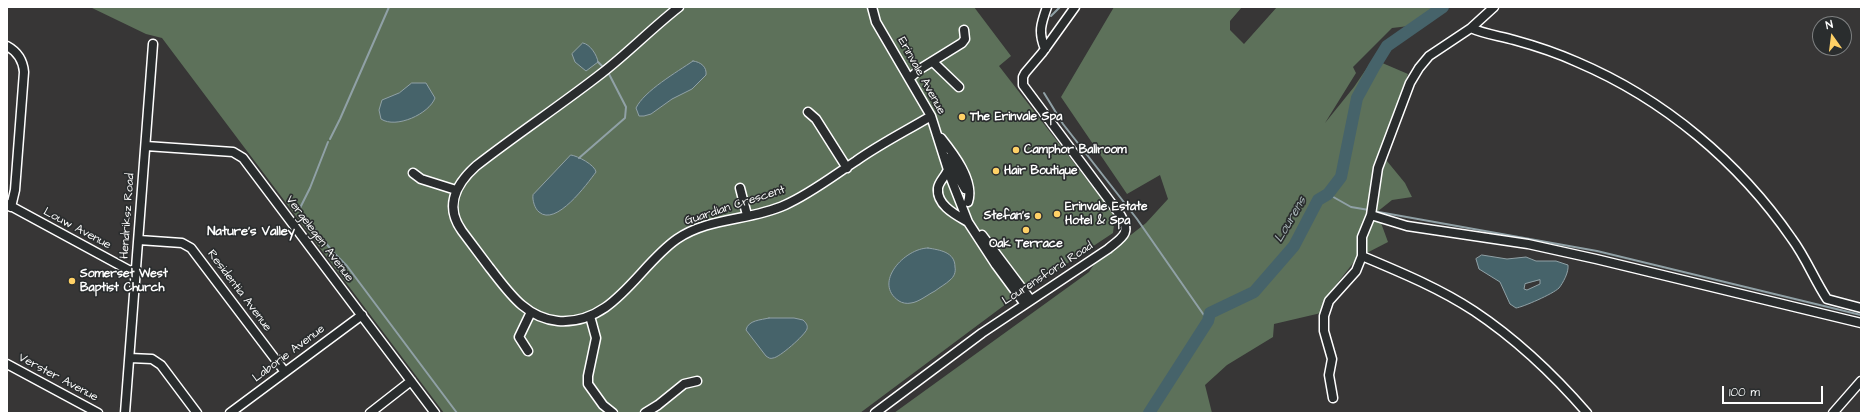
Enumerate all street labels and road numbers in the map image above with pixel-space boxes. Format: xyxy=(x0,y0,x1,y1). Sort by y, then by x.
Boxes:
street label: Erinvale Avenue xyxy=(894,35,948,117)
street label: Hendriksz Road xyxy=(118,173,138,259)
street label: Guardian Crescent xyxy=(683,183,787,229)
street label: Vergelegen Avenue xyxy=(282,193,356,285)
street label: Louw Avenue xyxy=(41,205,113,253)
street label: Lourensford Road xyxy=(1000,239,1096,309)
street label: Residentia Avenue xyxy=(204,247,274,335)
street label: Laborie Avenue xyxy=(250,322,328,386)
street label: Verster Avenue xyxy=(16,351,100,405)

